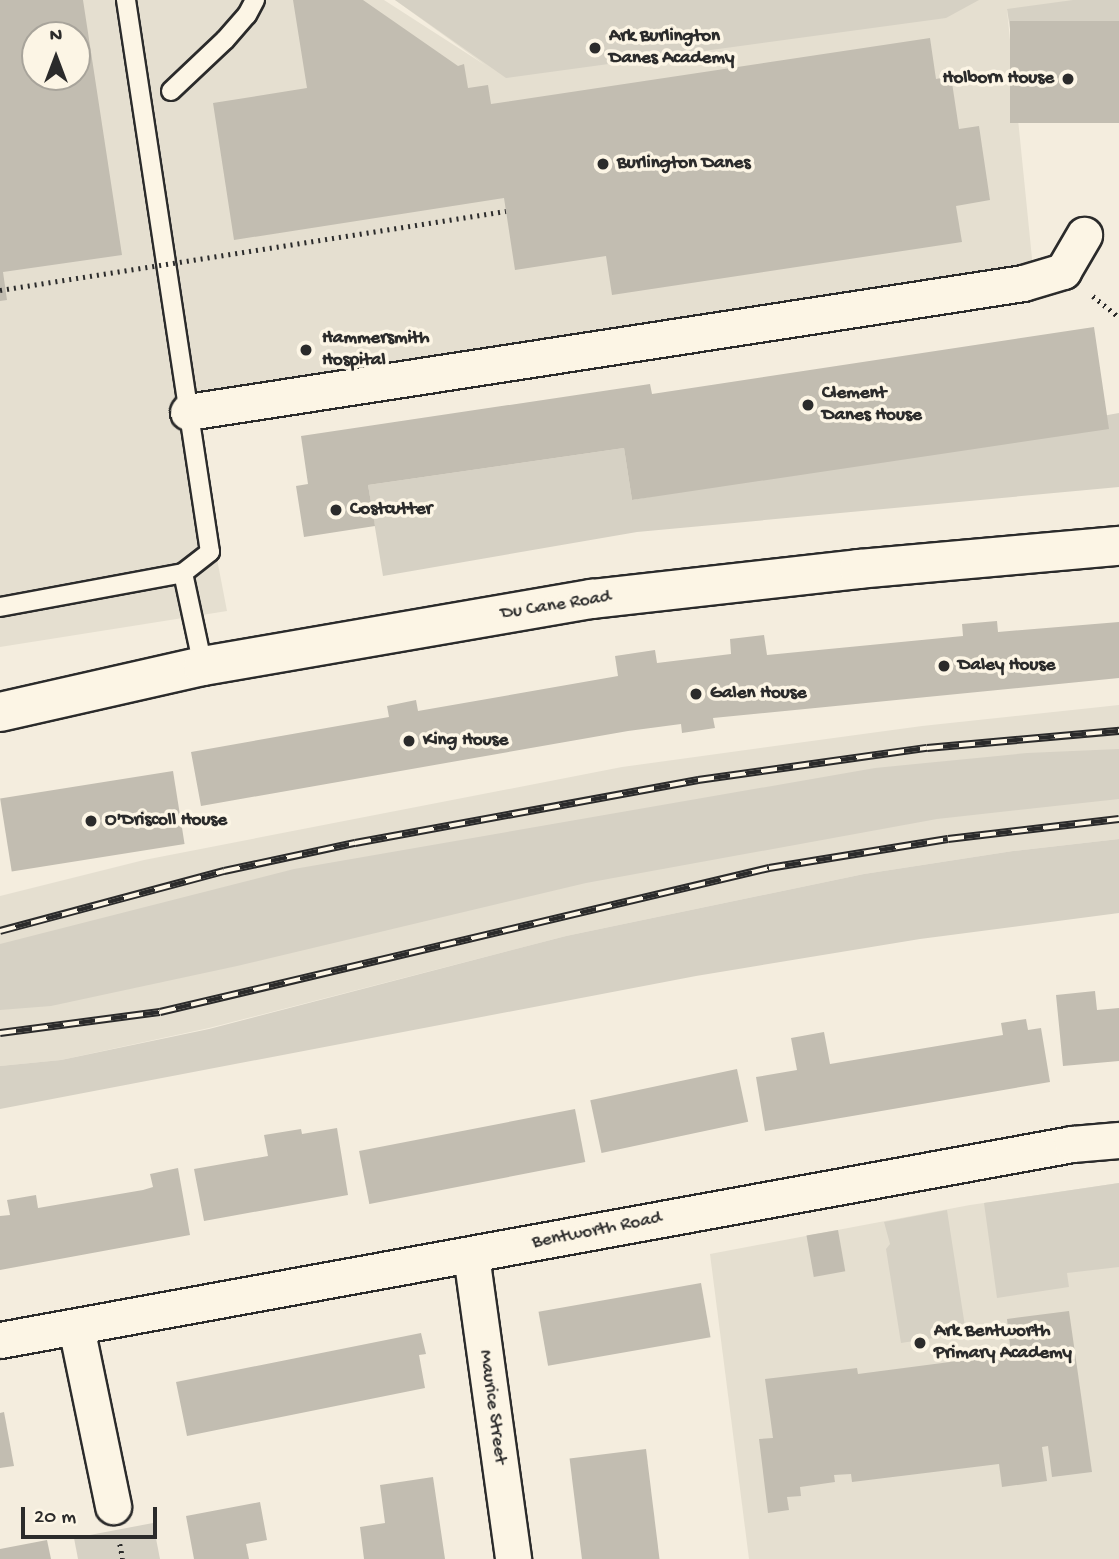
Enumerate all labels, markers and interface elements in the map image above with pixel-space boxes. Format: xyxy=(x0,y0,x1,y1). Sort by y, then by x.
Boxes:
north arrow xyxy=(21,21,91,91)
text: N xyxy=(50,25,62,48)
place label: Ark Burlington Danes Academy xyxy=(609,26,734,70)
marker: Ark Burlington Danes Academy xyxy=(587,40,603,56)
place label: Holborn House xyxy=(943,68,1054,90)
marker: Holborn House xyxy=(1060,71,1076,87)
place label: Burlington Danes xyxy=(617,153,750,175)
marker: Burlington Danes xyxy=(595,156,611,172)
place label: Hammersmith Hospital xyxy=(322,328,429,372)
marker: Hammersmith Hospital xyxy=(296,340,316,360)
place label: Clement Danes House xyxy=(822,383,922,427)
marker: Clement Danes House xyxy=(800,397,816,413)
place label: Costcutter xyxy=(350,499,432,521)
marker: Costcutter xyxy=(328,502,344,518)
street label: Du Cane Road xyxy=(499,586,613,626)
place label: Daley House xyxy=(958,655,1055,677)
marker: Daley House xyxy=(936,658,952,674)
place label: Galen House xyxy=(710,683,806,705)
marker: Galen House xyxy=(688,686,704,702)
place label: King House xyxy=(423,730,508,752)
marker: King House xyxy=(401,733,417,749)
place label: O'Driscoll House xyxy=(105,810,227,832)
marker: O'Driscoll House xyxy=(83,813,99,829)
street label: Bentworth Road xyxy=(530,1207,664,1255)
place label: Ark Bentworth Primary Academy xyxy=(934,1321,1072,1365)
marker: Ark Bentworth Primary Academy xyxy=(912,1335,928,1351)
street label: Maurice Street xyxy=(473,1349,511,1465)
scale bar xyxy=(24,1492,161,1536)
text: 20 m xyxy=(34,1506,76,1531)

